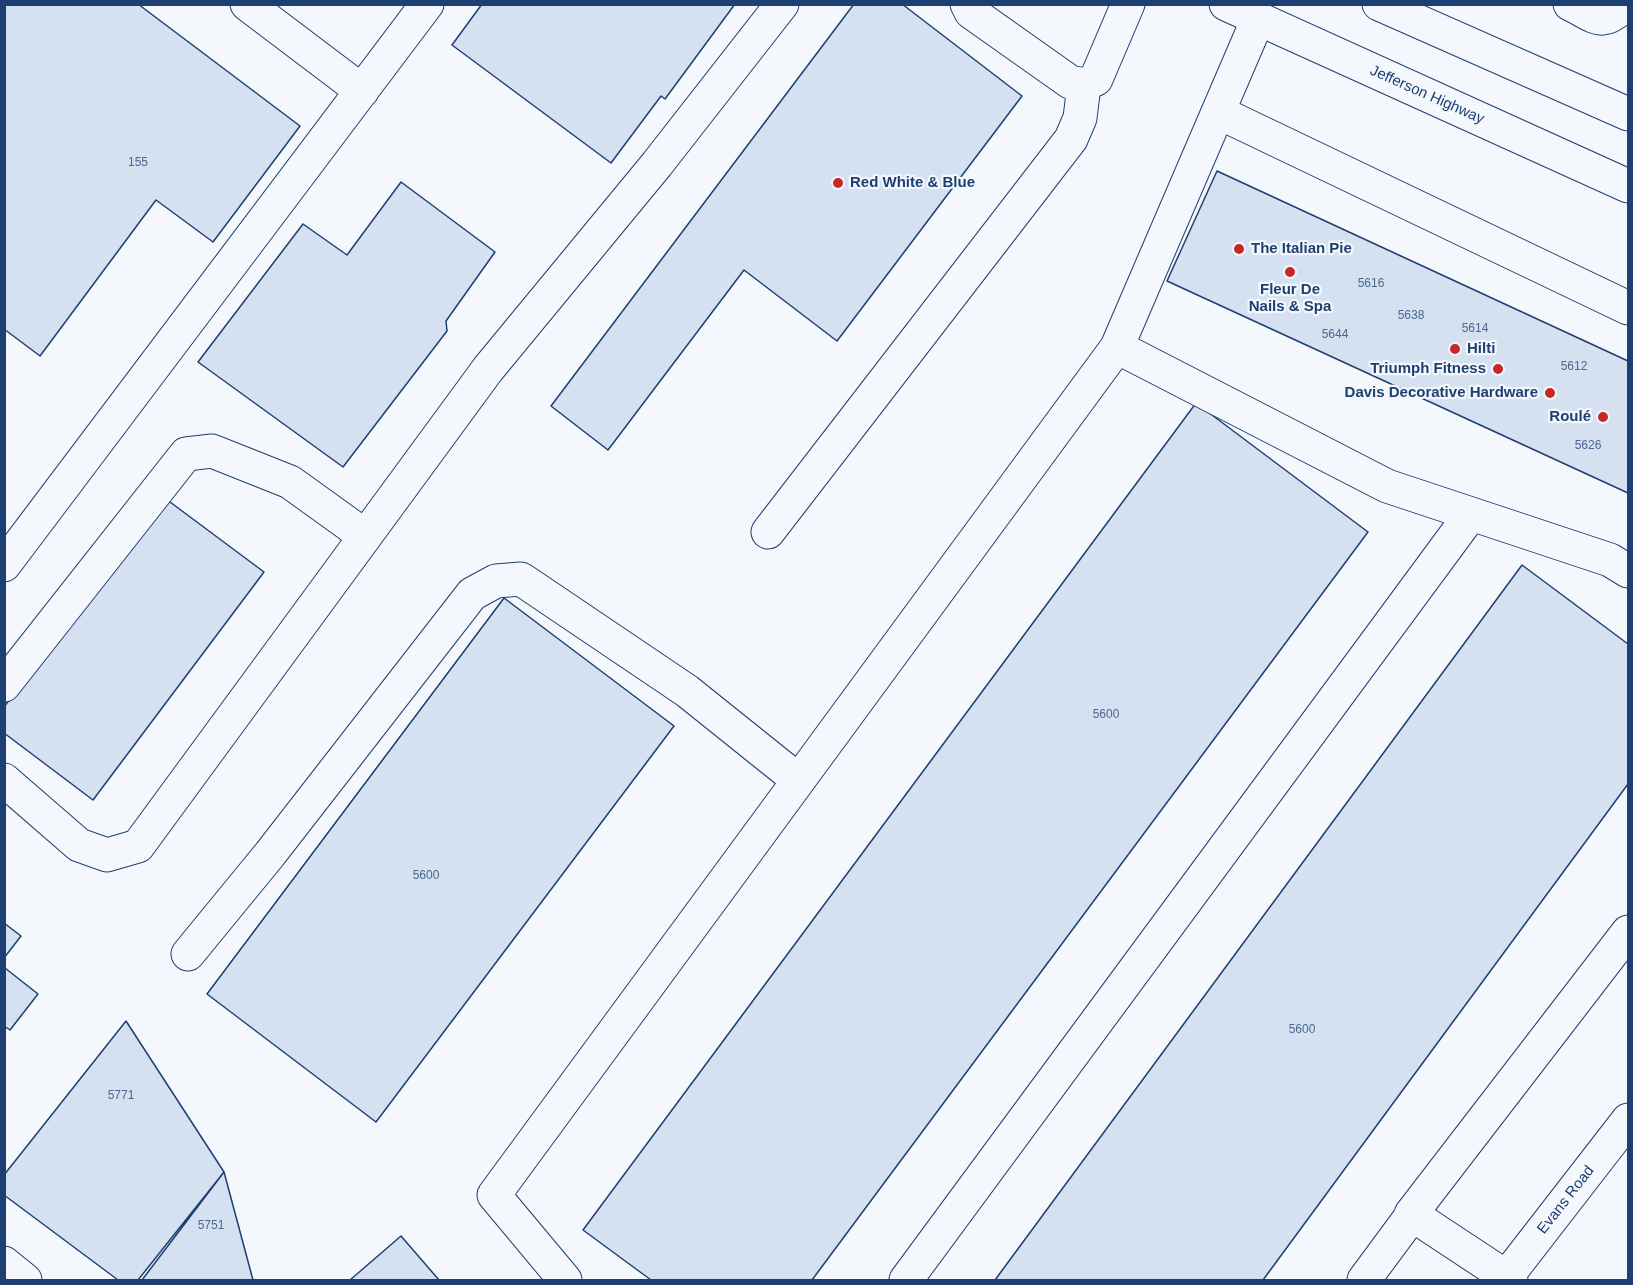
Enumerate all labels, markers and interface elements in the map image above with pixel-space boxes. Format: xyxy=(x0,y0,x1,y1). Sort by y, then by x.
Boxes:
street label: Jefferson Highway xyxy=(1367,62,1487,128)
house number: 155 xyxy=(128,156,148,170)
place label: Red White & Blue xyxy=(850,174,975,192)
marker: Red White & Blue xyxy=(831,176,845,190)
place label: The Italian Pie xyxy=(1251,240,1352,258)
marker: The Italian Pie xyxy=(1232,242,1246,256)
marker: Fleur De Nails & Spa xyxy=(1283,265,1297,279)
house number: 5616 xyxy=(1358,277,1384,291)
place label: Fleur De Nails & Spa xyxy=(1249,281,1331,316)
house number: 5638 xyxy=(1398,309,1424,323)
house number: 5614 xyxy=(1462,322,1488,336)
house number: 5644 xyxy=(1322,328,1348,342)
place label: Hilti xyxy=(1467,340,1495,358)
marker: Hilti xyxy=(1448,342,1462,356)
place label: Triumph Fitness xyxy=(1370,360,1486,378)
house number: 5612 xyxy=(1561,360,1587,374)
marker: Triumph Fitness xyxy=(1491,362,1505,376)
place label: Davis Decorative Hardware xyxy=(1345,384,1538,402)
marker: Davis Decorative Hardware xyxy=(1543,386,1557,400)
place label: Roulé xyxy=(1549,408,1591,426)
marker: Roulé xyxy=(1596,410,1610,424)
house number: 5626 xyxy=(1575,439,1601,453)
house number: 5600 xyxy=(1093,708,1119,722)
house number: 5600 xyxy=(413,869,439,883)
house number: 5600 xyxy=(1289,1023,1315,1037)
house number: 5771 xyxy=(108,1089,134,1103)
street label: Evans Road xyxy=(1534,1162,1598,1238)
house number: 5751 xyxy=(198,1219,224,1233)

